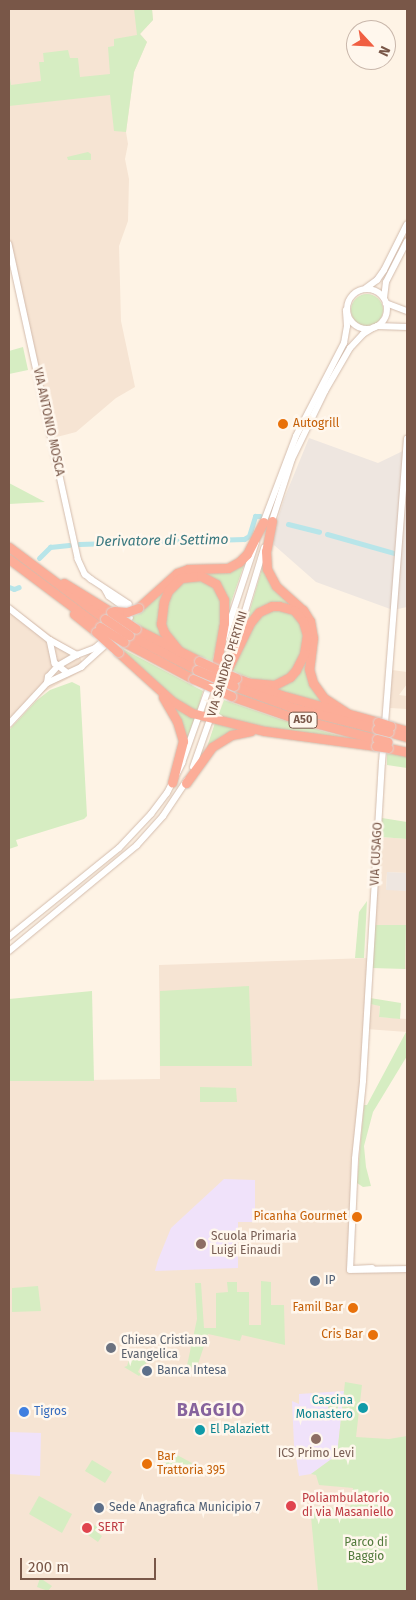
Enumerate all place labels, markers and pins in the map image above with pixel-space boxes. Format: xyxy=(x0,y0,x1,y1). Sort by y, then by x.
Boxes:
place label: Autogrill xyxy=(293,417,339,431)
marker: Autogrill xyxy=(277,418,289,430)
place label: Picanha Gourmet xyxy=(253,1210,347,1224)
marker: Picanha Gourmet xyxy=(351,1211,363,1223)
place label: Scuola Primaria Luigi Einaudi xyxy=(211,1230,296,1258)
marker: Scuola Primaria Luigi Einaudi xyxy=(195,1238,207,1250)
place label: IP xyxy=(325,1274,336,1288)
marker: IP xyxy=(309,1275,321,1287)
place label: Famil Bar xyxy=(292,1301,343,1315)
marker: Famil Bar xyxy=(347,1302,359,1314)
place label: Cris Bar xyxy=(321,1328,363,1342)
marker: Cris Bar xyxy=(367,1329,379,1341)
place label: Chiesa Cristiana Evangelica xyxy=(121,1334,208,1362)
marker: Chiesa Cristiana Evangelica xyxy=(105,1342,117,1354)
place label: Banca Intesa xyxy=(157,1364,226,1378)
marker: Banca Intesa xyxy=(141,1365,153,1377)
place label: Cascina Monastero xyxy=(296,1394,353,1422)
marker: Cascina Monastero xyxy=(357,1402,369,1414)
place label: Tigros xyxy=(34,1405,67,1419)
marker: Tigros xyxy=(18,1406,30,1418)
place label: El Palaziett xyxy=(210,1423,270,1437)
marker: El Palaziett xyxy=(194,1424,206,1436)
marker: ICS Primo Levi xyxy=(310,1433,322,1445)
place label: ICS Primo Levi xyxy=(278,1447,354,1461)
place label: Bar Trattoria 395 xyxy=(157,1450,225,1478)
marker: Bar Trattoria 395 xyxy=(141,1458,153,1470)
place label: Poliambulatorio di via Masaniello xyxy=(302,1492,393,1520)
marker: Poliambulatorio di via Masaniello xyxy=(284,1499,298,1513)
place label: Sede Anagrafica Municipio 7 xyxy=(109,1501,260,1515)
marker: Sede Anagrafica Municipio 7 xyxy=(93,1502,105,1514)
marker: SERT xyxy=(80,1521,94,1535)
place label: SERT xyxy=(98,1521,124,1535)

